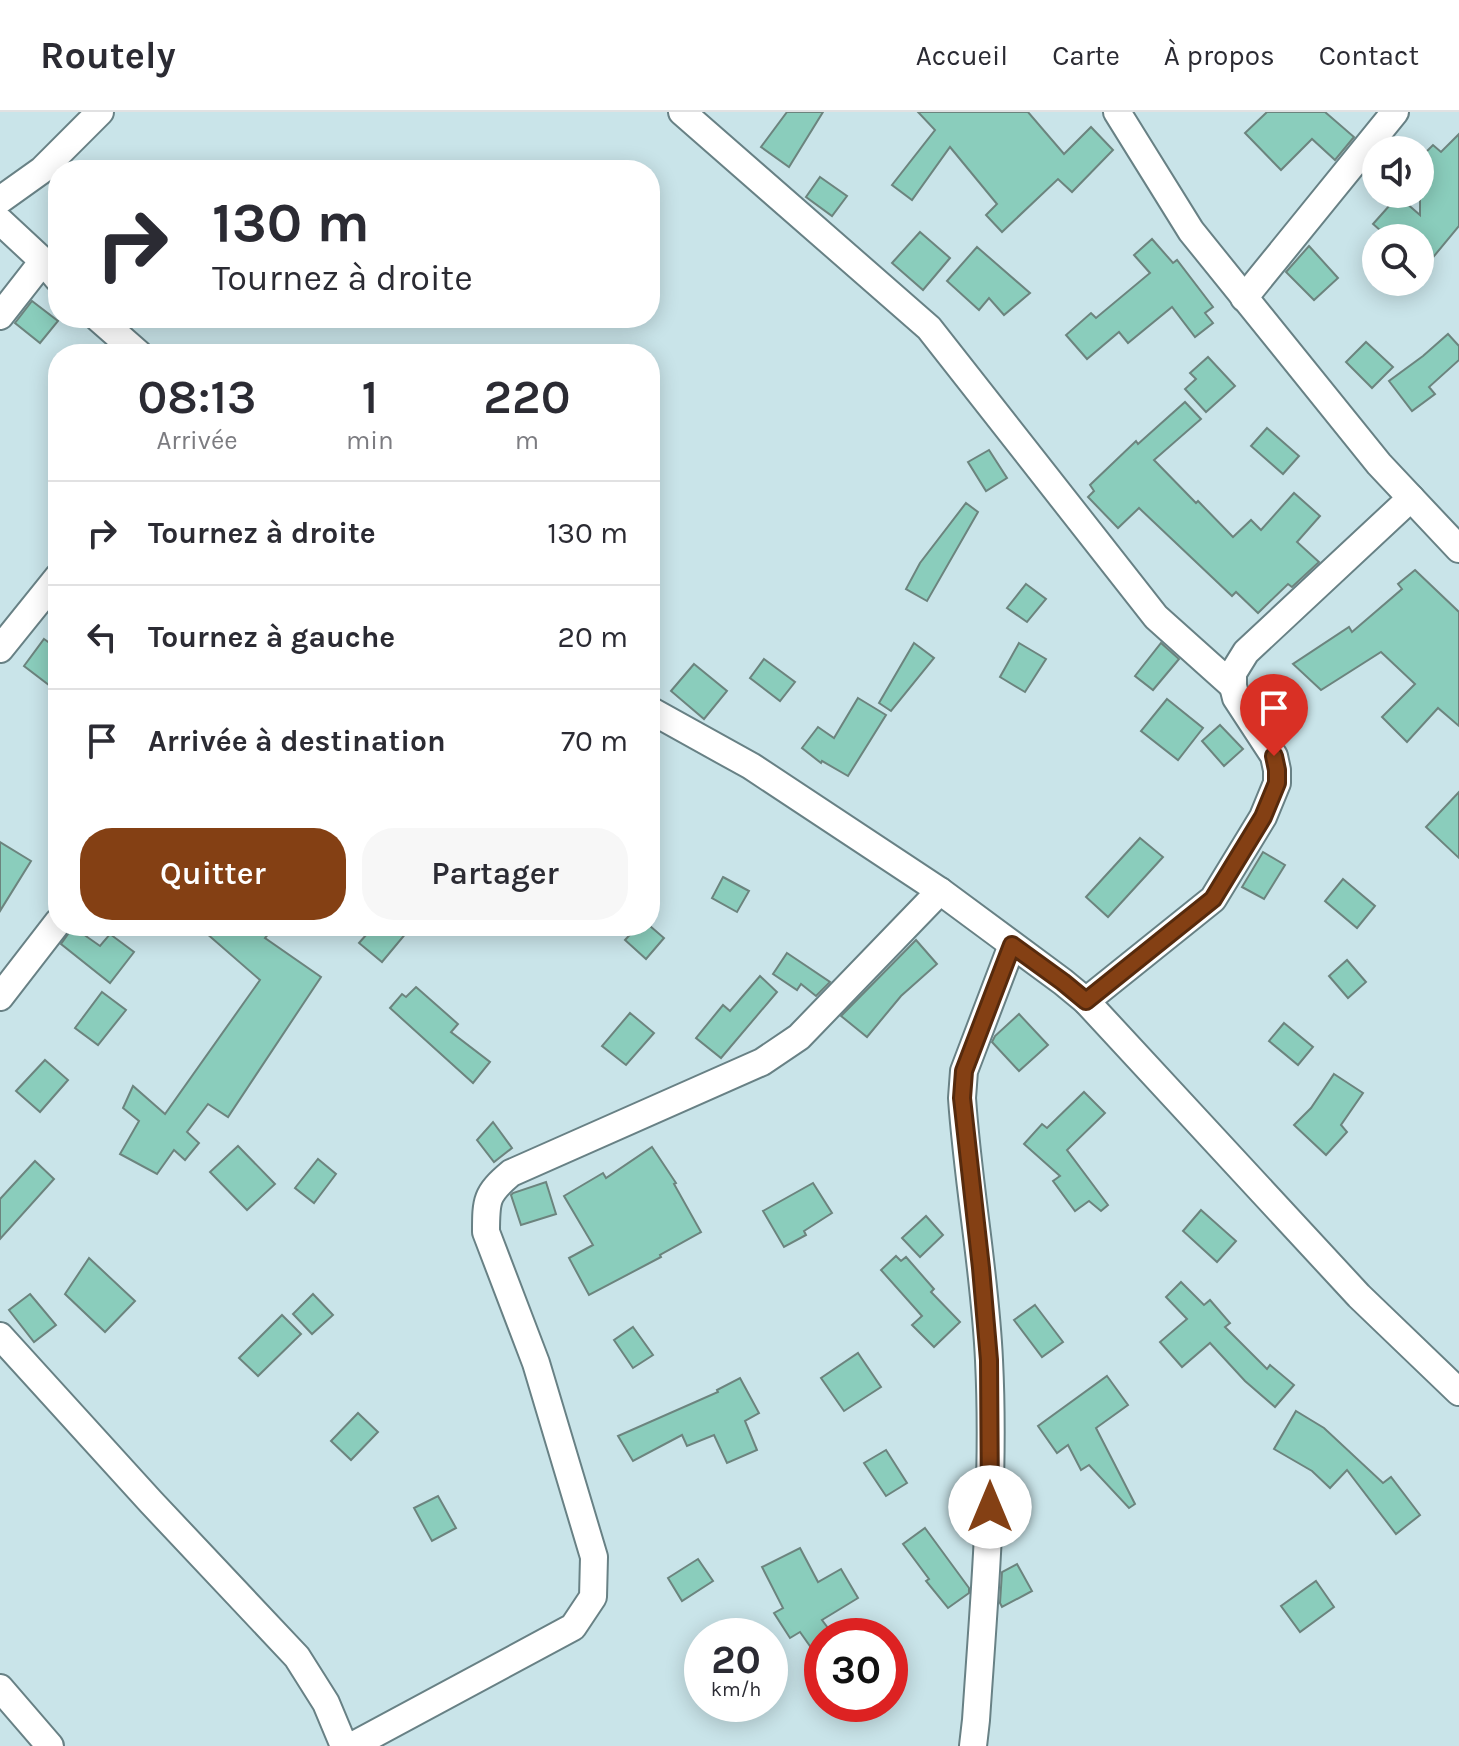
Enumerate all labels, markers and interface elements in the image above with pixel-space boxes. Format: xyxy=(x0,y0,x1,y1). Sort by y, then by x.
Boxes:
text: Routely xyxy=(40,33,176,78)
text: Accueil xyxy=(916,39,1008,72)
text: Carte xyxy=(1052,39,1120,72)
text: À propos xyxy=(1164,39,1275,72)
text: Contact xyxy=(1319,39,1419,72)
map controls xyxy=(1362,136,1434,296)
button: sound xyxy=(1362,136,1434,208)
text: 130 m xyxy=(212,190,370,255)
icon: right xyxy=(80,192,184,296)
button: search xyxy=(1362,224,1434,296)
text: Tournez à droite xyxy=(212,257,473,299)
text: 08:13 xyxy=(137,369,257,425)
text: 1 xyxy=(362,369,378,425)
text: 220 xyxy=(483,369,571,425)
text: Arrivée xyxy=(156,425,238,456)
text: min xyxy=(346,425,394,456)
text: m xyxy=(515,425,539,456)
icon: right xyxy=(80,511,124,555)
text: Tournez à droite xyxy=(148,515,376,551)
text: 130 m xyxy=(547,515,628,551)
icon: left xyxy=(80,615,124,659)
text: Tournez à gauche xyxy=(148,619,395,655)
text: 20 m xyxy=(558,619,628,655)
pin xyxy=(1240,674,1308,756)
icon: arrive xyxy=(1252,686,1296,730)
icon: arrive xyxy=(80,719,124,763)
text: Arrivée à destination xyxy=(148,723,446,759)
text: 70 m xyxy=(561,723,628,759)
button: Quitter xyxy=(80,828,346,920)
button: Partager xyxy=(362,828,628,920)
position arrow xyxy=(948,1465,1032,1549)
speed limit sign: 30 xyxy=(804,1618,908,1722)
text: 20 xyxy=(711,1636,761,1683)
text: km/h xyxy=(711,1678,761,1701)

